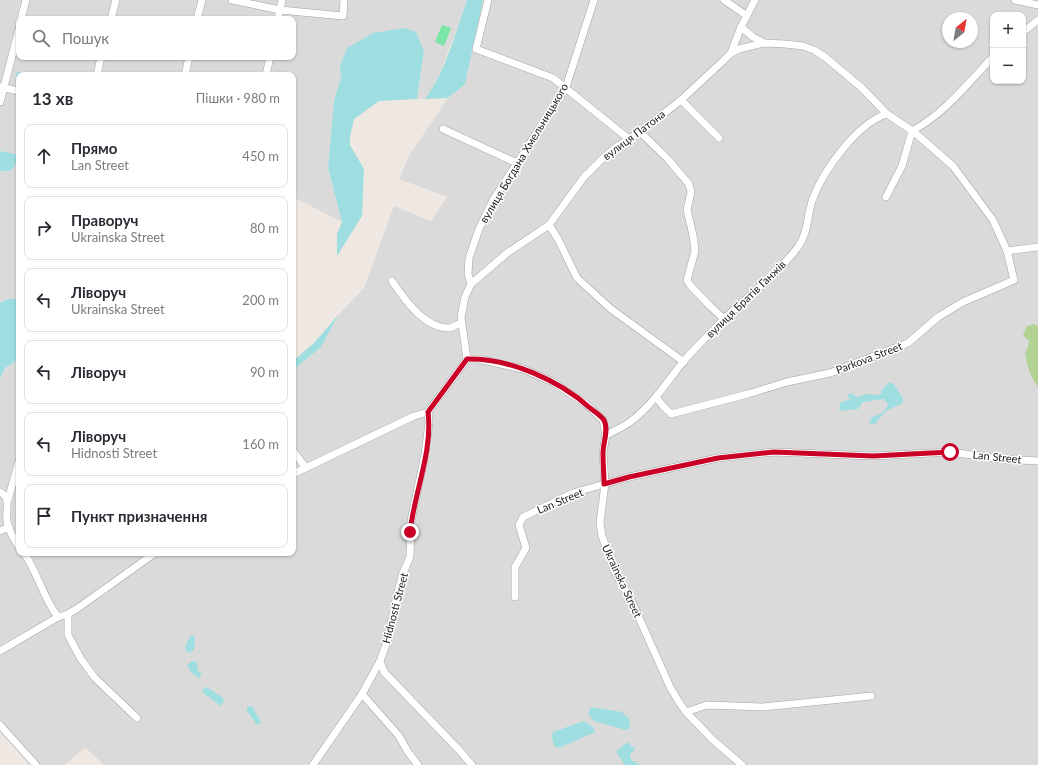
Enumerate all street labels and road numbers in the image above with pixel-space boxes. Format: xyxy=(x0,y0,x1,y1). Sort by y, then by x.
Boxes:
street label: вулиця Богдана Хмельницького xyxy=(477,81,571,225)
street label: вулиця Патона xyxy=(600,107,667,162)
street label: вулиця Братів Ганжів xyxy=(703,257,788,340)
street label: Parkova Street xyxy=(834,339,904,376)
street label: Lan Street xyxy=(972,447,1022,466)
street label: Lan Street xyxy=(535,485,585,516)
street label: Ukrainska Street xyxy=(600,542,645,620)
street label: Hidnosti Street xyxy=(379,571,410,645)

